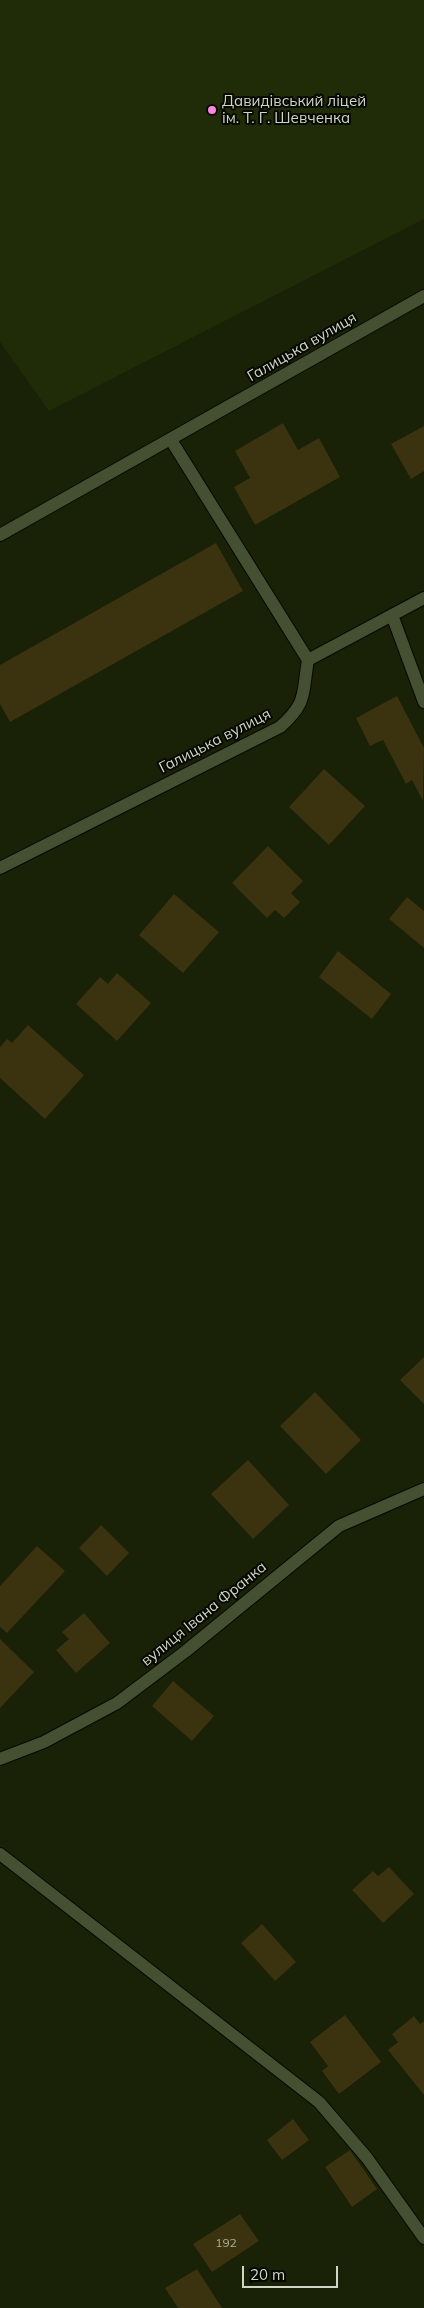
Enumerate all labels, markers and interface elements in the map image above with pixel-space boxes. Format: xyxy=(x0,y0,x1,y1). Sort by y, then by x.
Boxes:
place label: Давидівський ліцей ім. Т. Г. Шевченка xyxy=(222,92,366,127)
marker: Давидівський ліцей ім. Т. Г. Шевченка xyxy=(206,104,218,116)
street label: Галицька вулиця xyxy=(244,308,360,386)
street label: Галицька вулиця xyxy=(156,705,274,777)
street label: вулиця Івана Франка xyxy=(138,1558,270,1670)
house number: 192 xyxy=(215,2236,237,2250)
scale bar xyxy=(244,2256,340,2288)
text: 20 m xyxy=(250,2265,285,2284)

